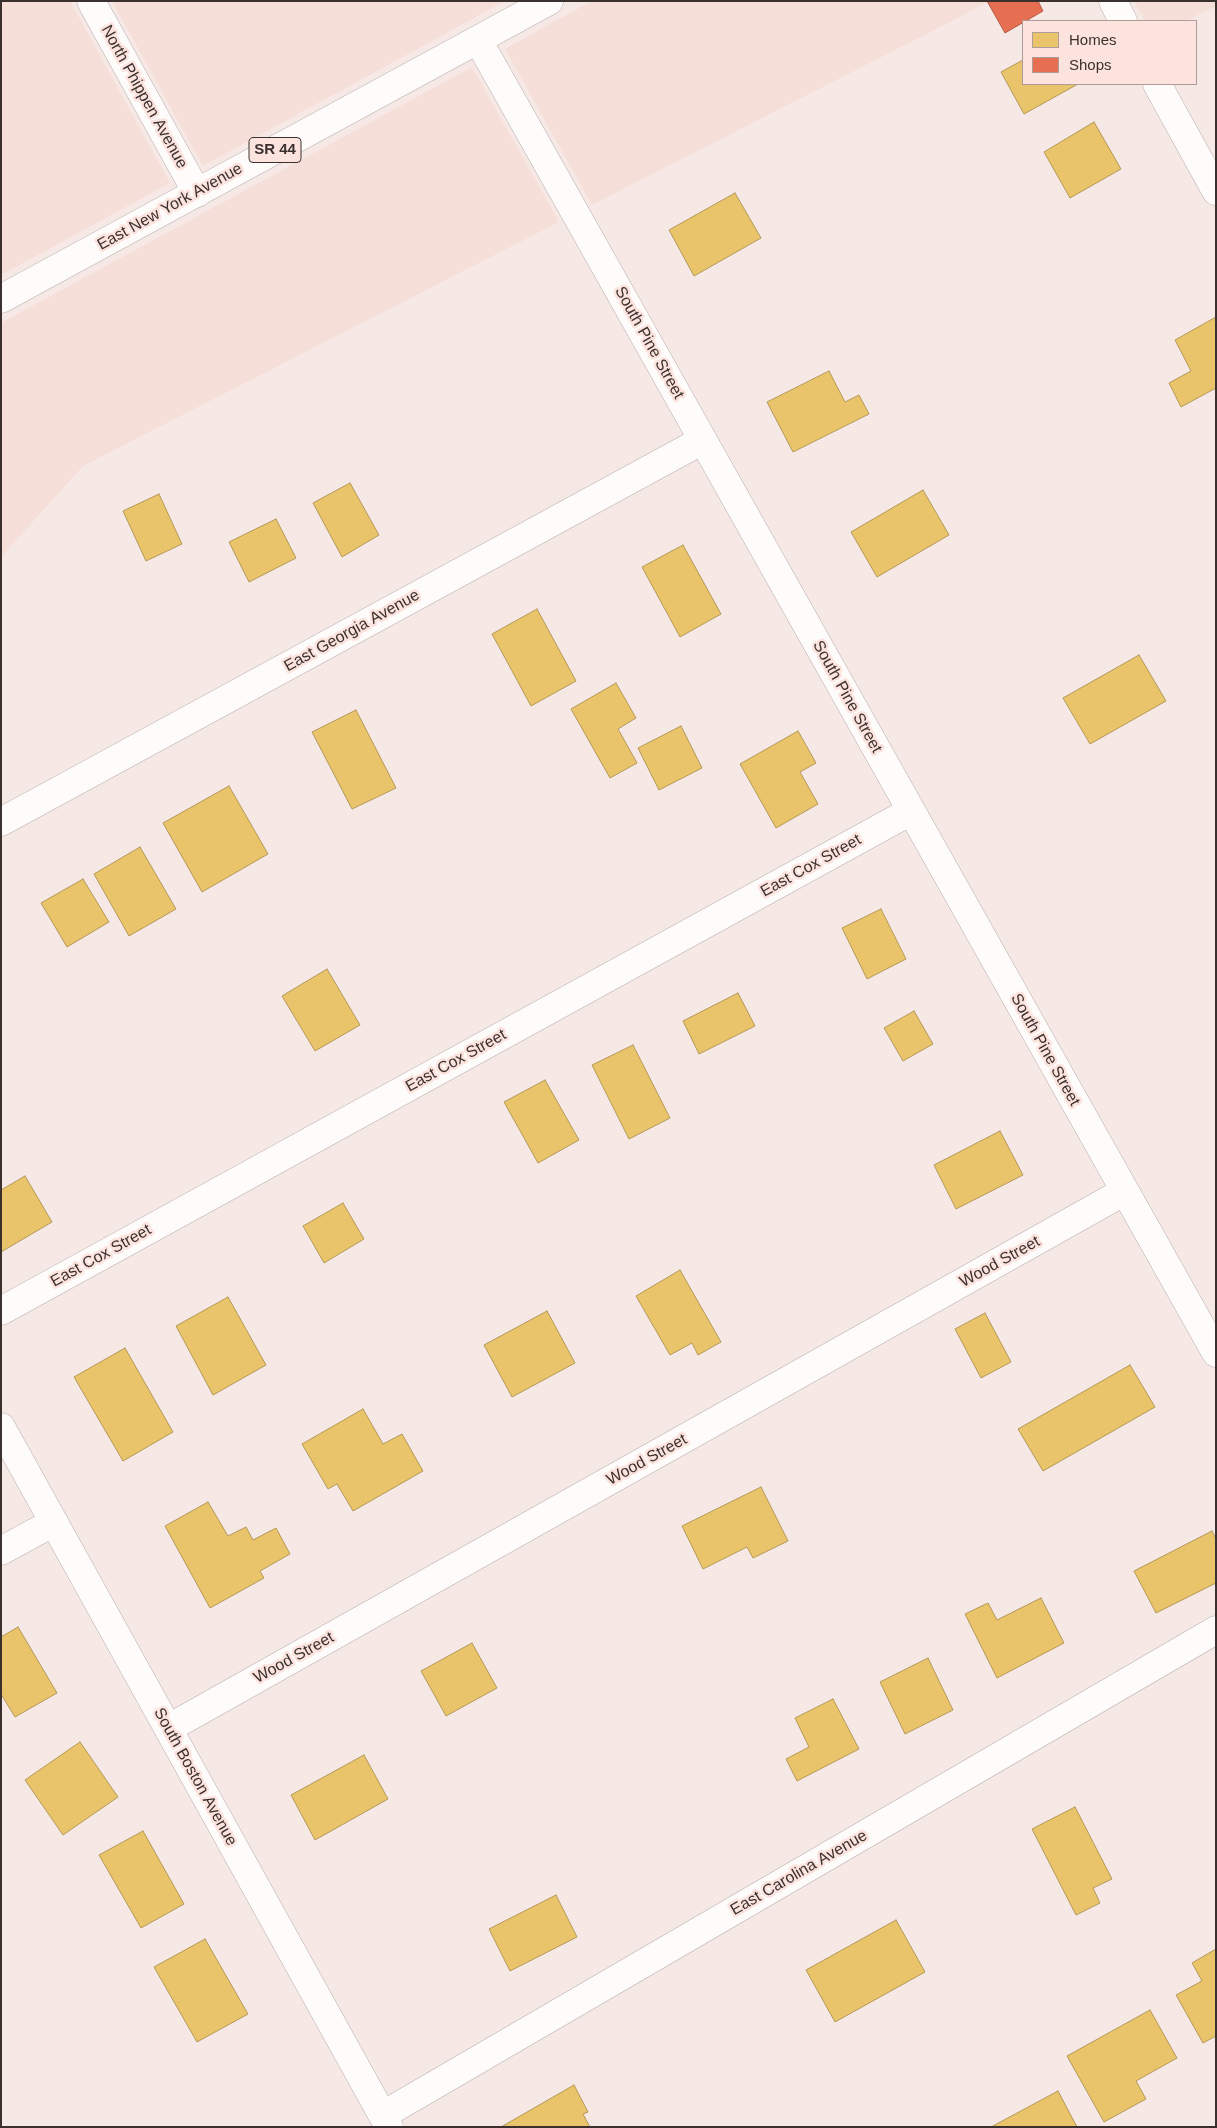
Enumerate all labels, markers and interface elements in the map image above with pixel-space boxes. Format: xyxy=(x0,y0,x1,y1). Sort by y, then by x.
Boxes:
legend xyxy=(1022,20,1197,85)
street label: North Phippen Avenue xyxy=(97,22,191,172)
text: Homes xyxy=(1069,31,1117,48)
text: Shops xyxy=(1069,56,1112,73)
road number: SR 44 xyxy=(249,138,301,162)
street label: East New York Avenue xyxy=(94,159,246,255)
street label: South Pine Street xyxy=(610,284,688,402)
street label: East Georgia Avenue xyxy=(281,586,423,676)
street label: South Pine Street xyxy=(808,638,886,756)
street label: East Cox Street xyxy=(757,830,865,902)
street label: South Pine Street xyxy=(1006,991,1084,1109)
street label: East Cox Street xyxy=(402,1025,510,1097)
street label: East Cox Street xyxy=(47,1220,155,1292)
street label: Wood Street xyxy=(957,1232,1043,1292)
street label: Wood Street xyxy=(604,1430,690,1490)
street label: Wood Street xyxy=(251,1628,337,1688)
street label: South Boston Avenue xyxy=(149,1705,241,1849)
street label: East Carolina Avenue xyxy=(727,1826,871,1920)

